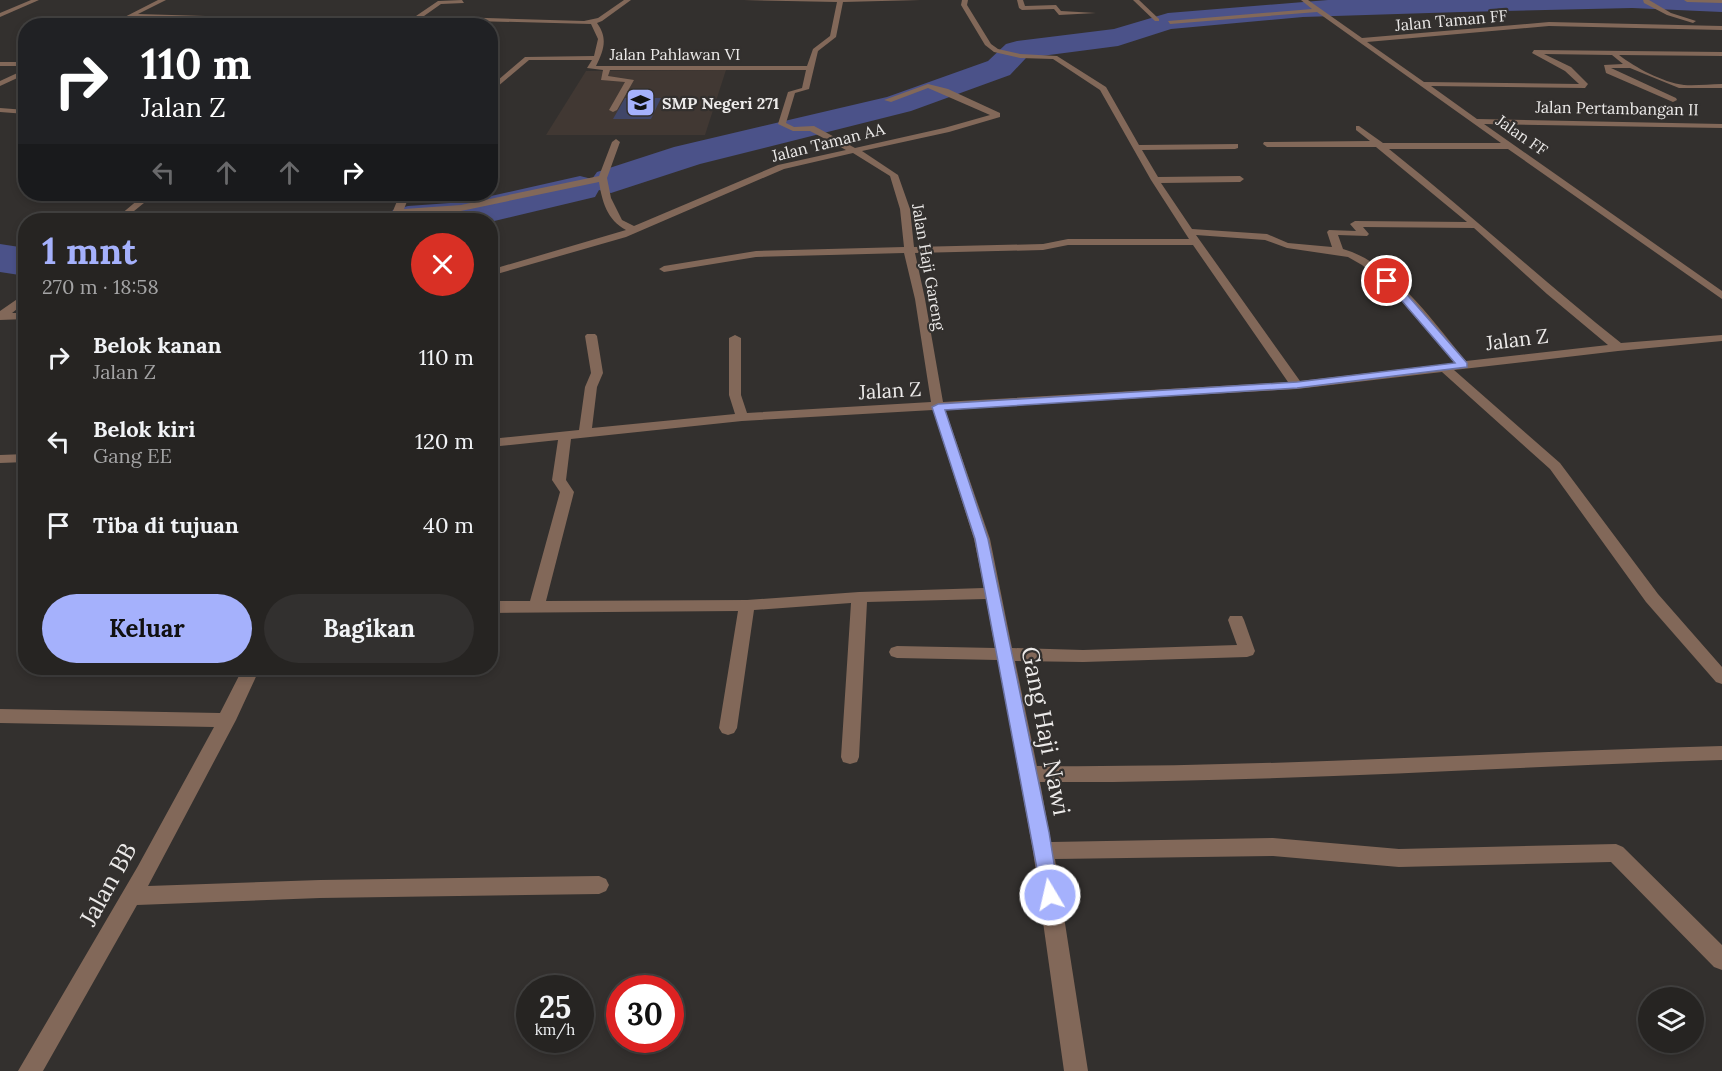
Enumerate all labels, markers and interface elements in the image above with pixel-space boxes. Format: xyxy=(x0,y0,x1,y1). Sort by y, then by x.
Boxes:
street label: Jalan Taman FF xyxy=(1393,5,1508,35)
text: 110 m xyxy=(141,37,252,91)
icon: right xyxy=(42,42,120,120)
street label: Jalan Pahlawan VI xyxy=(609,44,740,64)
school or university icon: SMP Negeri 271 xyxy=(625,87,657,119)
text: Jalan Z xyxy=(141,90,226,124)
place label: SMP Negeri 271 xyxy=(662,93,779,113)
street label: Jalan Pertambangan II xyxy=(1534,97,1699,119)
street label: Jalan FF xyxy=(1492,110,1552,160)
street label: Jalan Taman AA xyxy=(768,118,888,166)
icon: left xyxy=(147,156,180,189)
icon: ahead xyxy=(210,156,243,189)
icon: ahead xyxy=(273,156,306,189)
icon: right xyxy=(336,156,369,189)
street label: Jalan Haji Gareng xyxy=(908,201,950,333)
text: 1 mnt xyxy=(42,228,137,274)
button: close xyxy=(411,233,474,296)
pin xyxy=(1361,255,1412,306)
icon: arrive xyxy=(1370,264,1403,297)
text: 270 m · 18:58 xyxy=(42,274,159,299)
street label: Jalan Z xyxy=(1483,323,1550,355)
text: Belok kanan xyxy=(93,331,222,359)
icon: right xyxy=(42,341,75,374)
text: 110 m xyxy=(419,343,474,371)
text: Jalan Z xyxy=(93,359,156,384)
street label: Jalan Z xyxy=(857,376,922,404)
text: Belok kiri xyxy=(93,415,195,443)
icon: left xyxy=(42,425,75,458)
text: 120 m xyxy=(415,427,474,455)
text: Gang EE xyxy=(93,443,172,468)
icon: arrive xyxy=(42,509,75,542)
text: Tiba di tujuan xyxy=(93,511,239,539)
text: 40 m xyxy=(423,511,474,539)
button: Keluar xyxy=(42,594,252,663)
button: Bagikan xyxy=(264,594,474,663)
street label: Gang Haji Nawi xyxy=(1014,644,1078,818)
street label: Jalan BB xyxy=(72,837,143,932)
position arrow xyxy=(1018,863,1082,927)
speed limit sign: 30 xyxy=(606,975,684,1053)
map controls xyxy=(1638,987,1704,1053)
button: layers xyxy=(1638,987,1704,1053)
text: 25 xyxy=(539,988,571,1026)
text: km/h xyxy=(535,1020,575,1039)

